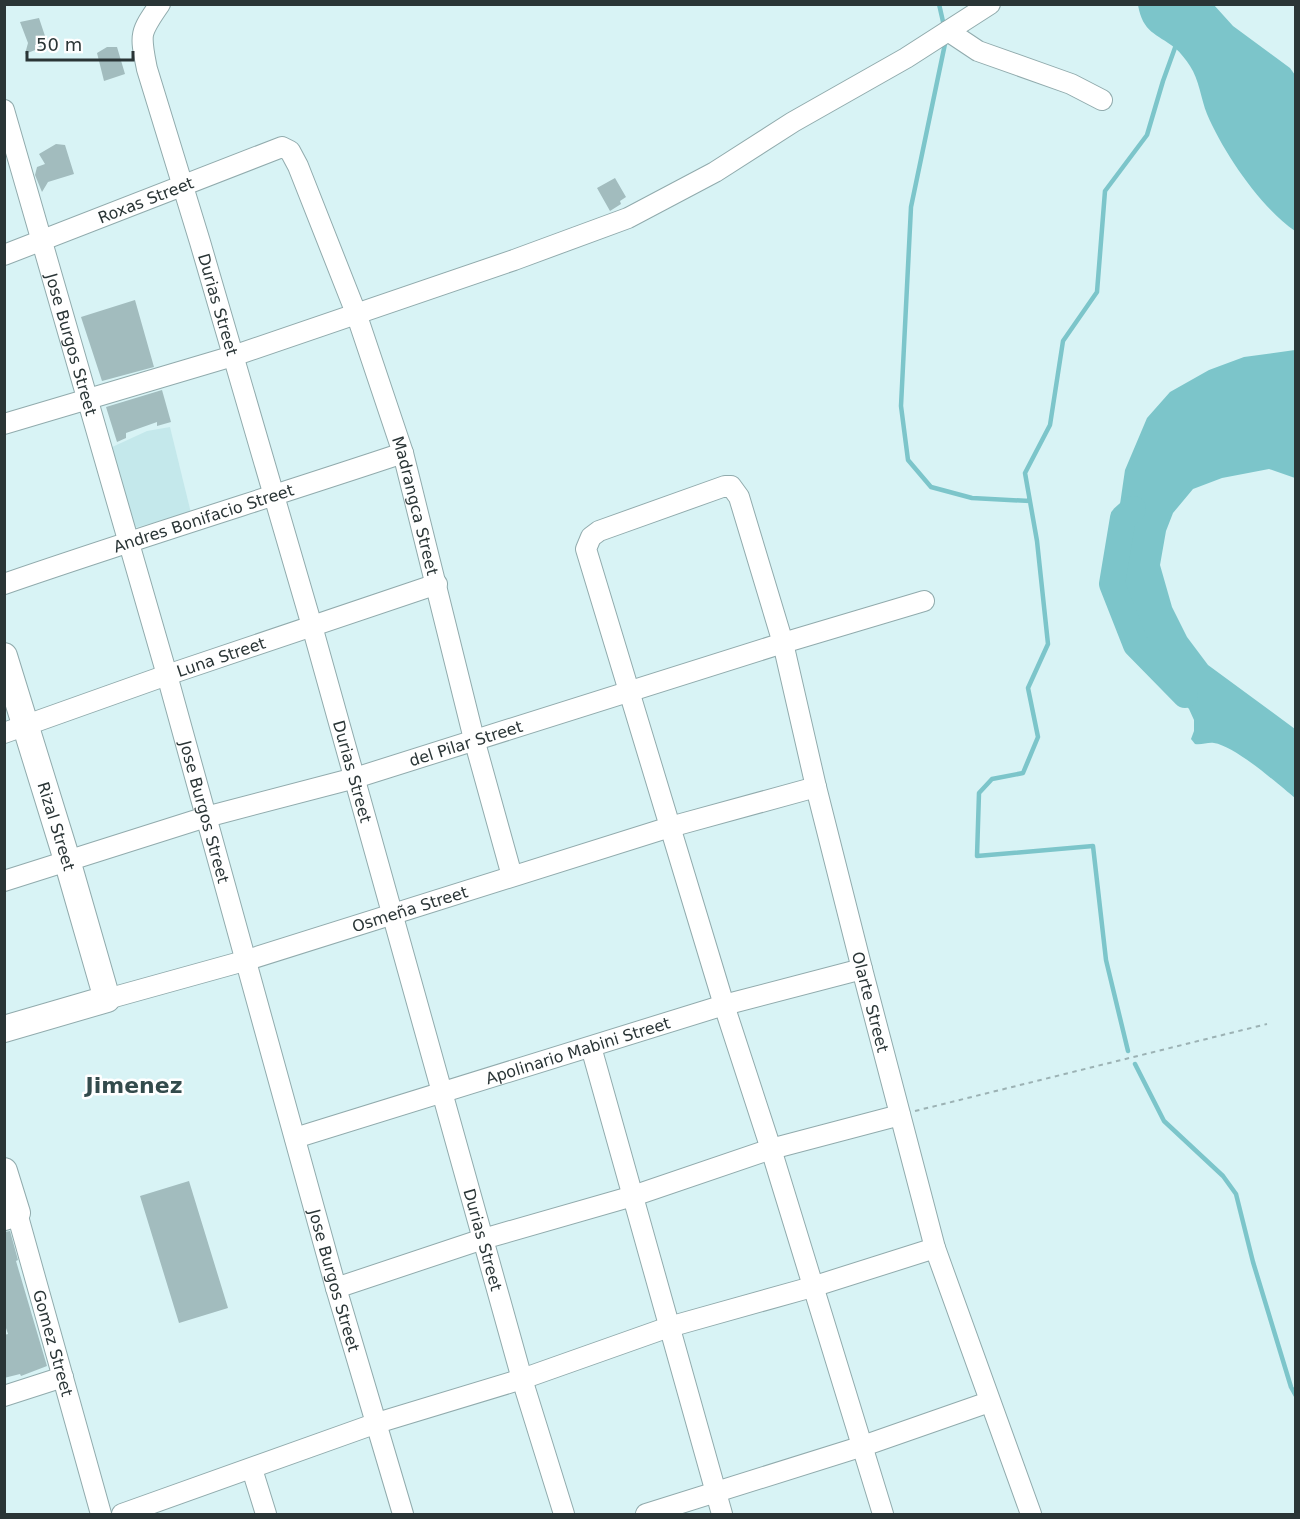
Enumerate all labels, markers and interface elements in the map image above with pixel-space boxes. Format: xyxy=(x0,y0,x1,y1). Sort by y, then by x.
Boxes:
scale bar xyxy=(27,24,134,62)
text: 50 m xyxy=(36,34,82,55)
street label: Roxas Street xyxy=(95,173,196,227)
street label: Durias Street xyxy=(194,251,242,358)
street label: Jose Burgos Street xyxy=(42,270,101,418)
street label: Madrangca Street xyxy=(388,434,442,577)
street label: Andres Bonifacio Street xyxy=(111,480,296,556)
street label: Luna Street xyxy=(174,633,268,681)
street label: del Pilar Street xyxy=(407,716,525,770)
street label: Durias Street xyxy=(329,718,376,825)
street label: Jose Burgos Street xyxy=(176,737,233,885)
street label: Rizal Street xyxy=(34,779,79,873)
street label: Osmeña Street xyxy=(350,882,470,936)
street label: Olarte Street xyxy=(848,950,893,1054)
street label: Apolinario Mabini Street xyxy=(483,1013,672,1088)
district label: Jimenez xyxy=(84,1073,182,1098)
street label: Durias Street xyxy=(460,1186,506,1293)
street label: Jose Burgos Street xyxy=(305,1206,364,1354)
street label: Gomez Street xyxy=(29,1288,77,1398)

